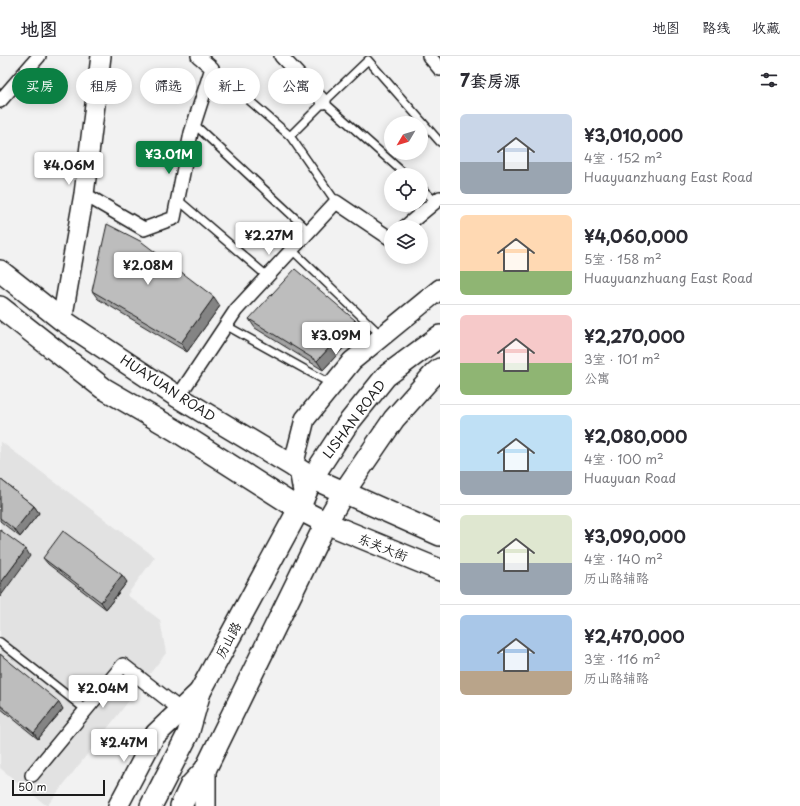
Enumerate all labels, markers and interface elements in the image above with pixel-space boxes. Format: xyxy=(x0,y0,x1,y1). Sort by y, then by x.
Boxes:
text: 地图 xyxy=(20,14,58,42)
text: 地图 xyxy=(652,17,680,38)
text: 路线 xyxy=(702,17,730,38)
text: 收藏 xyxy=(752,17,780,38)
text: 7套房源 xyxy=(460,67,521,93)
chip: 买房 xyxy=(12,68,68,104)
chip: 租房 xyxy=(76,68,132,104)
chip: 筛选 xyxy=(140,68,196,104)
chip: 新上 xyxy=(204,68,260,104)
chip: 公寓 xyxy=(268,68,324,104)
icon: filters xyxy=(758,69,780,91)
north arrow xyxy=(384,116,428,160)
map controls xyxy=(384,116,428,264)
text: ¥3,010,000 xyxy=(584,122,683,148)
icon: home xyxy=(492,130,540,178)
pin: ¥3.01M xyxy=(136,141,202,175)
text: ¥3.01M xyxy=(145,144,193,163)
text: 4室 · 152 m² xyxy=(584,148,663,167)
pin: ¥4.06M xyxy=(36,152,102,186)
text: ¥4.06M xyxy=(43,155,95,174)
text: Huayuanzhuang East Road xyxy=(584,167,753,186)
button: locate xyxy=(384,168,428,212)
button: layers xyxy=(384,220,428,264)
pin: ¥2.27M xyxy=(236,222,302,256)
text: ¥4,060,000 xyxy=(584,223,688,249)
text: ¥2.27M xyxy=(244,225,294,244)
icon: home xyxy=(492,231,540,279)
text: 5室 · 158 m² xyxy=(584,249,662,268)
pin: ¥2.08M xyxy=(115,252,181,286)
text: ¥2.08M xyxy=(123,255,173,274)
text: Huayuanzhuang East Road xyxy=(584,268,753,287)
pin: ¥3.09M xyxy=(303,322,369,356)
text: ¥2,270,000 xyxy=(584,323,685,349)
text: ¥3.09M xyxy=(311,325,361,344)
icon: home xyxy=(492,331,540,379)
text: 3室 · 101 m² xyxy=(584,349,660,368)
street label: HUAYUAN ROAD xyxy=(117,350,220,426)
text: 公寓 xyxy=(584,368,610,387)
street label: LISHAN ROAD xyxy=(318,375,390,462)
text: ¥2,080,000 xyxy=(584,423,687,449)
icon: home xyxy=(492,431,540,479)
text: 4室 · 100 m² xyxy=(584,449,664,468)
text: Huayuan Road xyxy=(584,468,676,487)
text: ¥3,090,000 xyxy=(584,523,686,549)
street label: 东关大街 xyxy=(356,528,411,565)
icon: home xyxy=(492,531,540,579)
text: 4室 · 140 m² xyxy=(584,549,663,568)
text: 历山路辅路 xyxy=(584,568,649,587)
street label: 历山路 xyxy=(210,618,245,661)
text: ¥2,470,000 xyxy=(584,623,685,649)
icon: home xyxy=(492,631,540,679)
text: 3室 · 116 m² xyxy=(584,649,661,668)
text: 历山路辅路 xyxy=(584,668,649,687)
pin: ¥2.04M xyxy=(70,675,136,709)
text: ¥2.04M xyxy=(78,678,128,697)
pin: ¥2.47M xyxy=(91,729,157,763)
text: ¥2.47M xyxy=(100,732,148,751)
scale bar xyxy=(12,778,105,797)
text: 50 m xyxy=(18,778,47,795)

